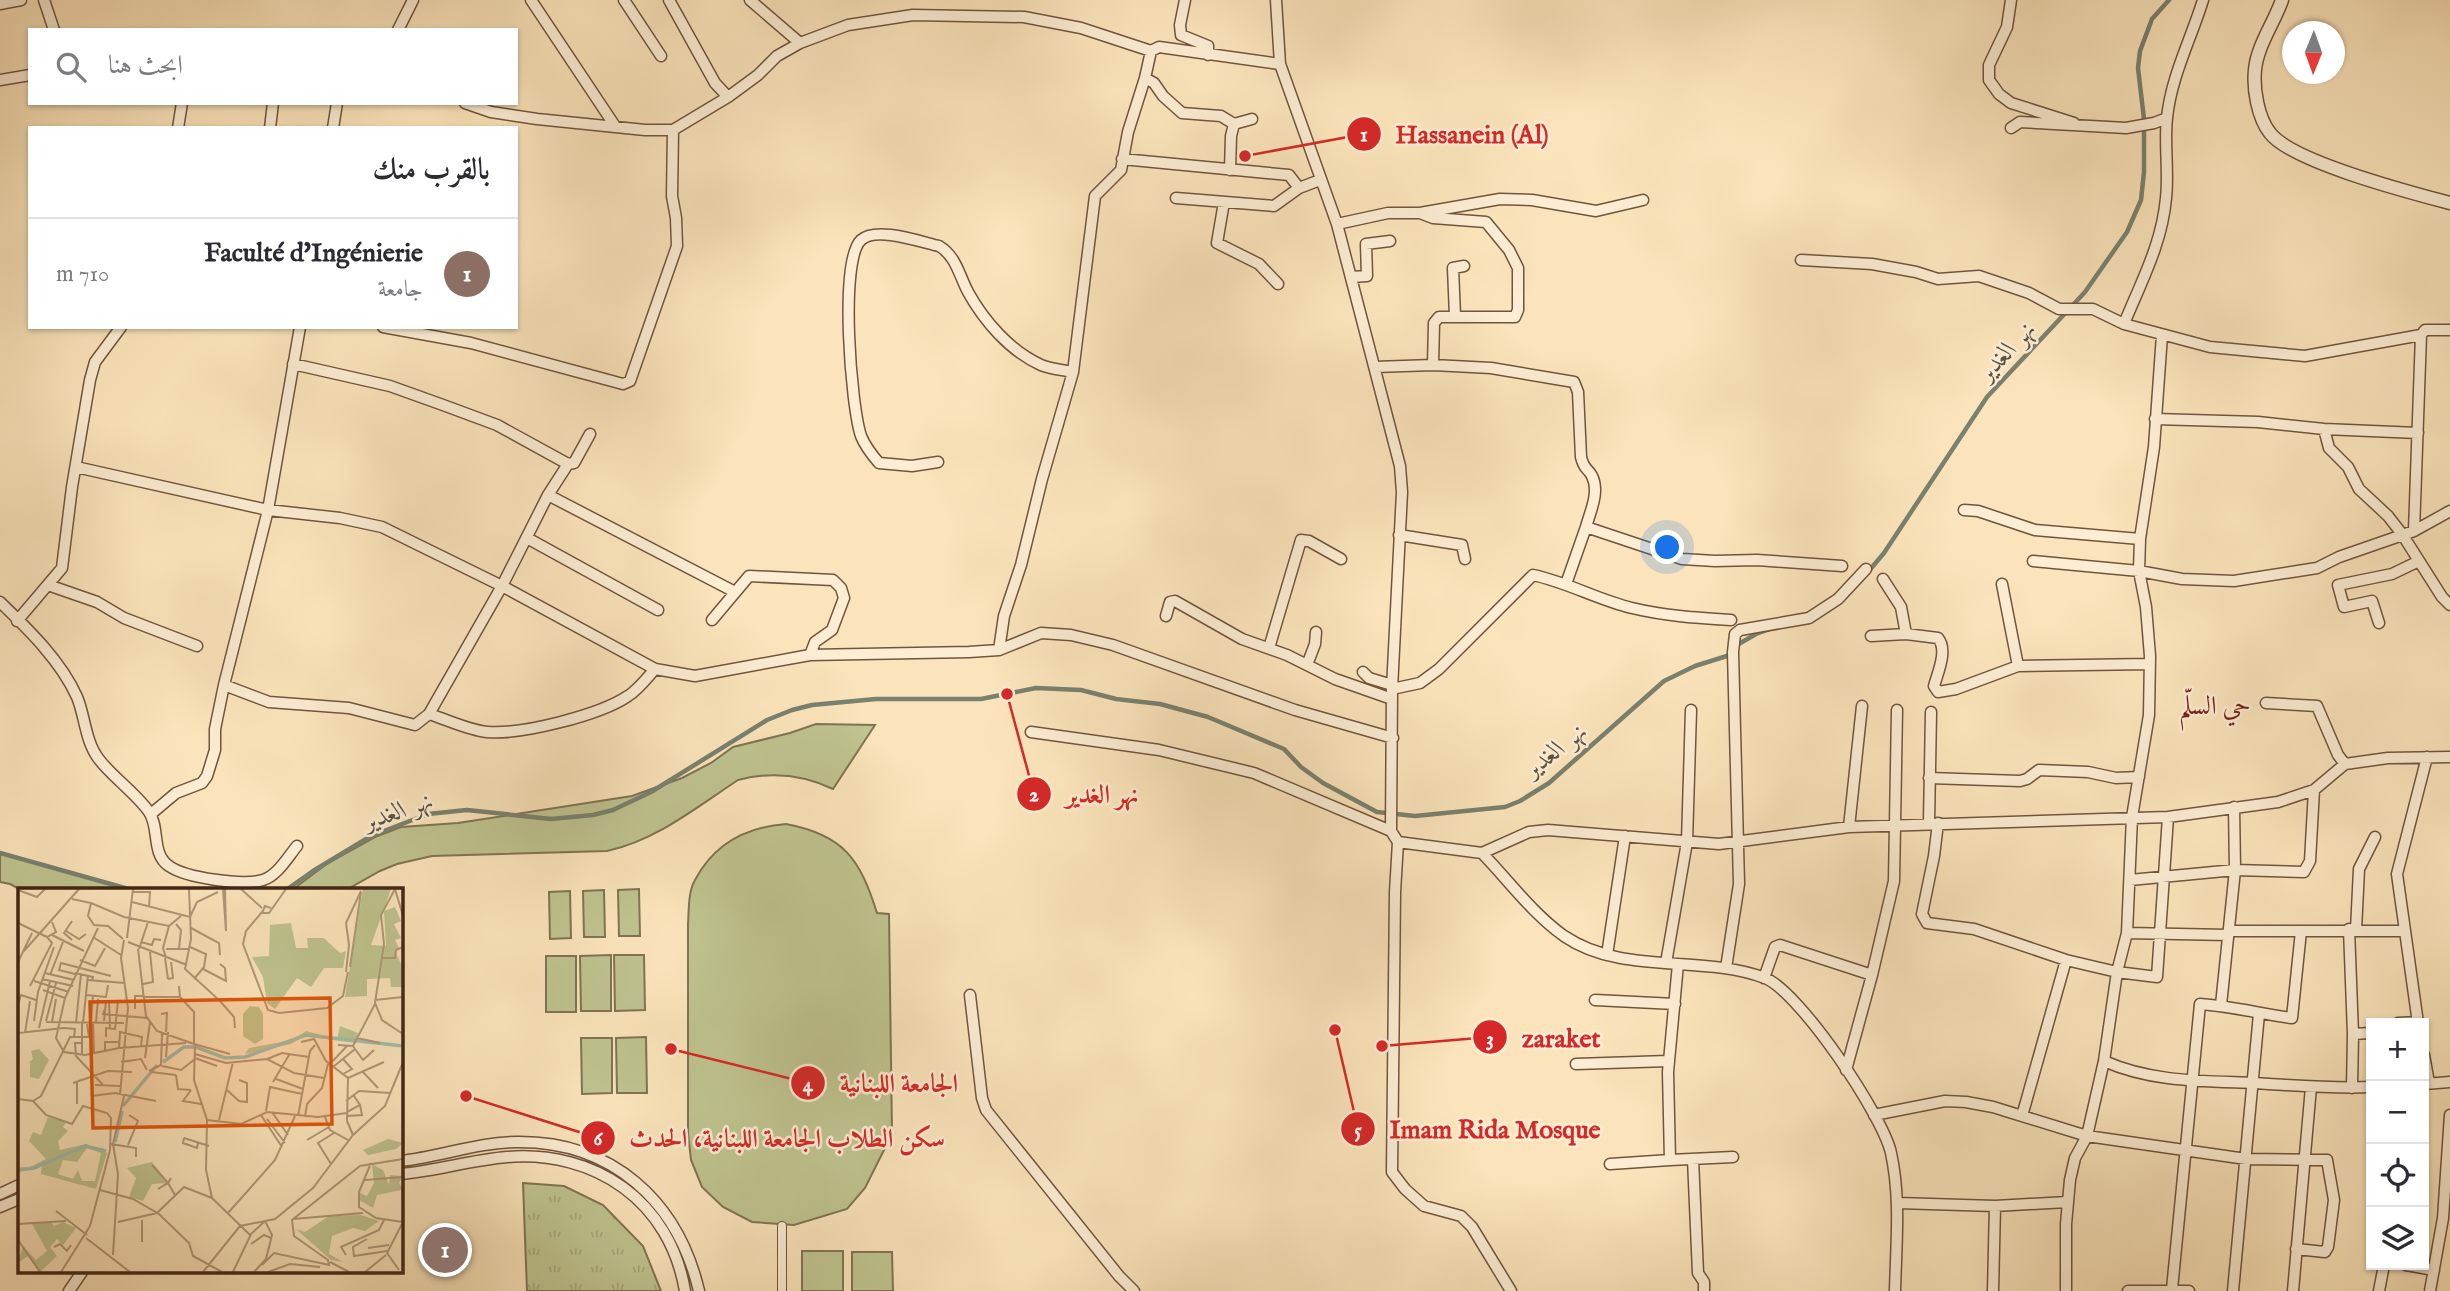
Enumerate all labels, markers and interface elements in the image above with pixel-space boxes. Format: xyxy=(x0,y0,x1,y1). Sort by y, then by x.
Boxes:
north arrow xyxy=(2282,21,2345,84)
search box xyxy=(28,28,518,105)
icon: search xyxy=(52,48,90,86)
text: ابحث هنا xyxy=(108,49,183,82)
callout: Hassanein (Al) xyxy=(1346,111,1562,158)
text: Hassanein (Al) xyxy=(1395,119,1549,152)
text: 1 xyxy=(1360,122,1368,149)
text: بالقرب منك xyxy=(373,152,490,190)
text: Faculté d'Ingénierie xyxy=(204,237,423,270)
text: 710 m xyxy=(56,260,109,289)
text: 1 xyxy=(463,260,471,289)
text: جامعة xyxy=(378,275,423,304)
water label: نهر الغدير xyxy=(1969,313,2044,390)
your location xyxy=(1650,530,1684,564)
district label: حي السلّم xyxy=(2179,687,2251,731)
water label: نهر الغدير xyxy=(1516,715,1595,787)
callout: نهر الغدير xyxy=(1016,770,1152,817)
text: نهر الغدير xyxy=(1063,779,1138,812)
text: 2 xyxy=(1029,782,1039,809)
water label: نهر الغدير xyxy=(357,784,438,839)
inset map xyxy=(18,888,402,1274)
callout: zaraket xyxy=(1472,1014,1614,1061)
map controls xyxy=(2366,1018,2429,1270)
button: + xyxy=(2366,1018,2429,1081)
text: zaraket xyxy=(1522,1023,1600,1056)
text: 3 xyxy=(1486,1026,1494,1053)
callout: الجامعة اللبنانية xyxy=(790,1060,972,1107)
text: الجامعة اللبنانية xyxy=(840,1068,958,1101)
text: 4 xyxy=(803,1072,814,1099)
button: − xyxy=(2366,1081,2429,1144)
callout: Imam Rida Mosque xyxy=(1340,1106,1614,1153)
callout: سكن الطلاب الجامعة اللبنانية، الحدث xyxy=(580,1114,959,1161)
text: Imam Rida Mosque xyxy=(1389,1114,1601,1147)
text: 5 xyxy=(1354,1118,1362,1145)
text: سكن الطلاب الجامعة اللبنانية، الحدث xyxy=(629,1123,945,1156)
text: 6 xyxy=(594,1126,604,1153)
button: locate xyxy=(2366,1144,2429,1207)
button: layers xyxy=(2366,1207,2429,1270)
pin: 1 xyxy=(422,1224,468,1276)

